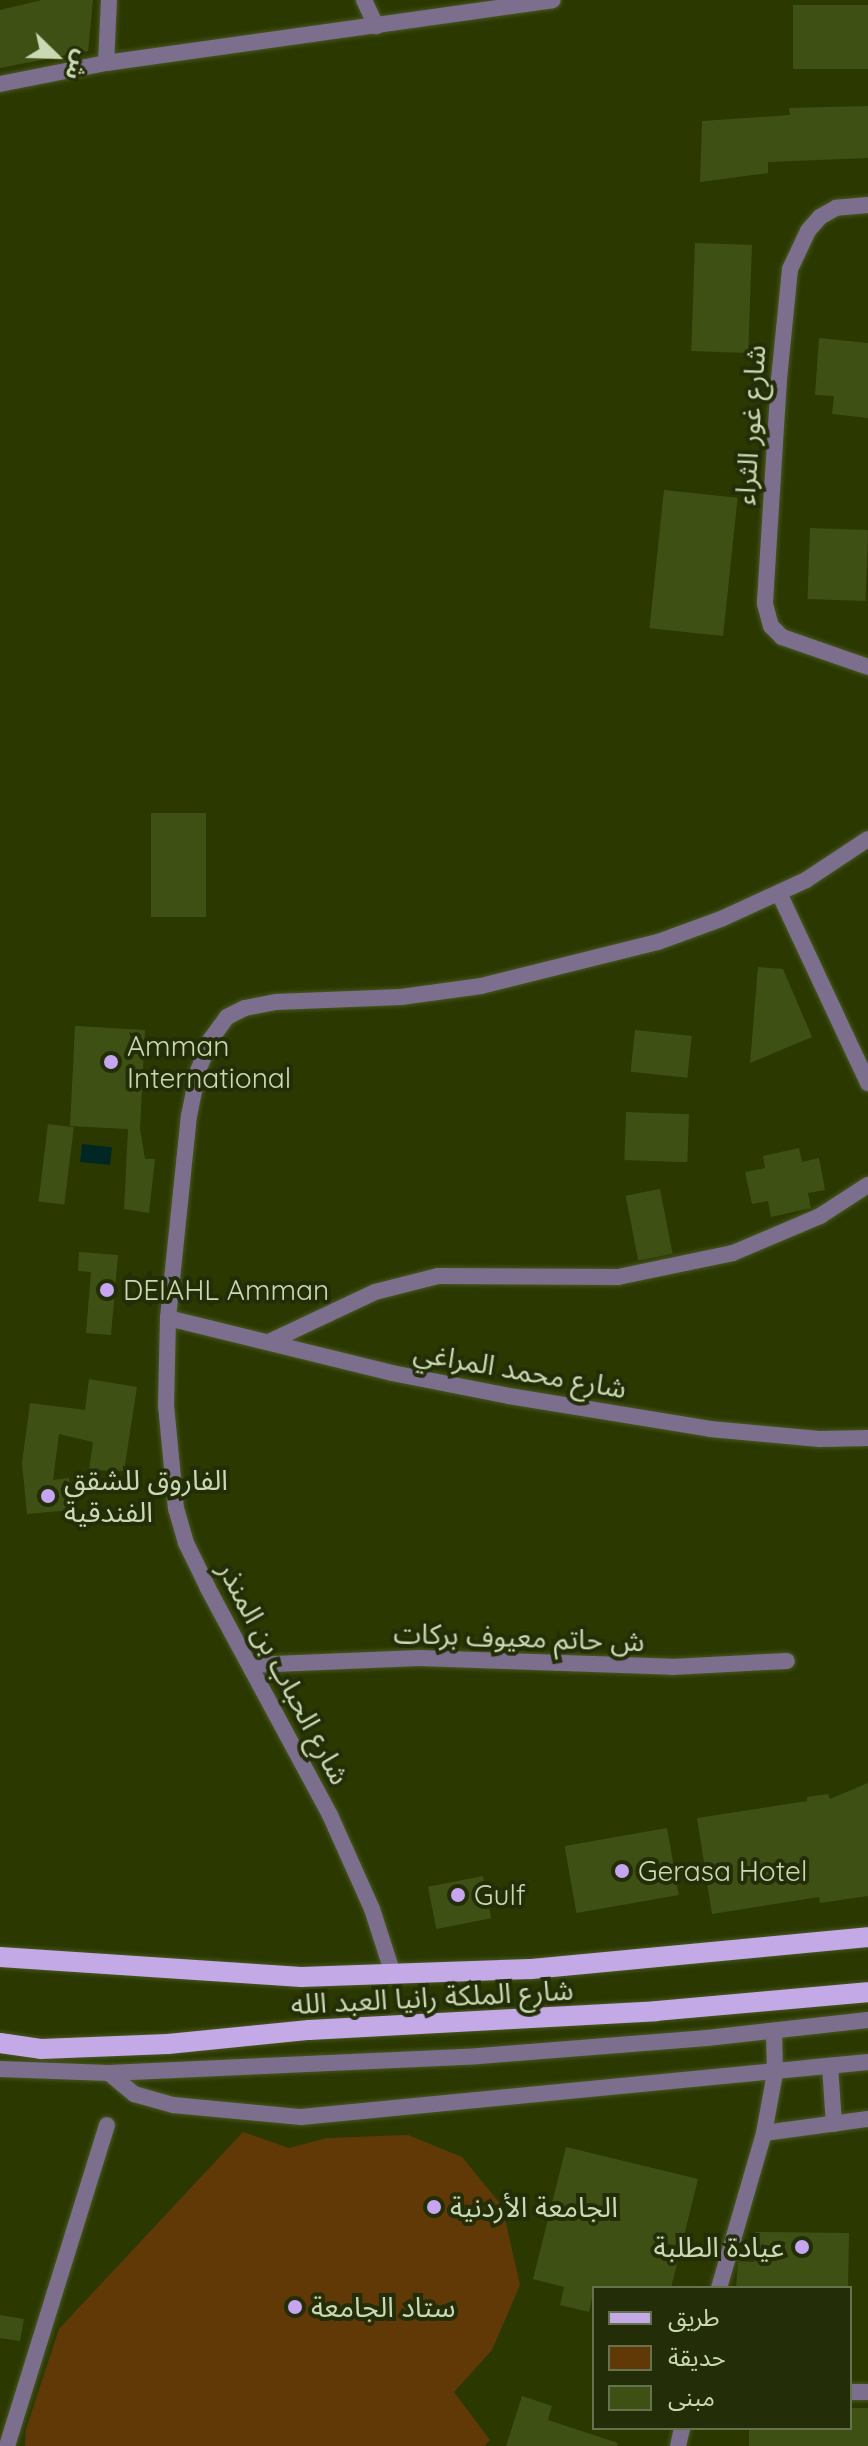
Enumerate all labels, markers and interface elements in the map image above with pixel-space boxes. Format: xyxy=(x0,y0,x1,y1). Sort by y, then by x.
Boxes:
north arrow xyxy=(16,16,96,96)
text: ش xyxy=(59,46,97,85)
street label: شارع غور الثراء xyxy=(728,344,772,506)
place label: Amman International xyxy=(127,1029,291,1095)
marker: Amman International xyxy=(102,1053,120,1071)
place label: DEIAHL Amman xyxy=(123,1273,329,1307)
marker: DEIAHL Amman xyxy=(98,1281,116,1299)
street label: شارع محمد المراغي xyxy=(411,1335,629,1405)
place label: الفاروق للشقق الفندقية xyxy=(64,1463,228,1529)
marker: الفاروق للشقق الفندقية xyxy=(39,1487,57,1505)
street label: شارع الحباب بن المنذر xyxy=(211,1556,357,1790)
street label: ش حاتم معيوف بركات xyxy=(393,1616,645,1658)
place label: Gerasa Hotel xyxy=(638,1854,807,1888)
marker: Gerasa Hotel xyxy=(613,1862,631,1880)
place label: Gulf xyxy=(474,1878,526,1912)
marker: Gulf xyxy=(449,1886,467,1904)
street label: شارع الملكة رانيا العبد الله xyxy=(290,1973,574,2021)
place label: الجامعة الأردنية xyxy=(450,2190,618,2224)
marker: الجامعة الأردنية xyxy=(425,2198,443,2216)
place label: عيادة الطلبة xyxy=(654,2230,784,2264)
marker: عيادة الطلبة xyxy=(791,2236,813,2258)
legend xyxy=(592,2286,852,2430)
place label: ستاد الجامعة xyxy=(311,2290,455,2324)
marker: ستاد الجامعة xyxy=(286,2298,304,2316)
text: طريق xyxy=(668,2302,720,2332)
text: حديقة xyxy=(668,2342,726,2372)
text: مبنى xyxy=(668,2382,715,2412)

